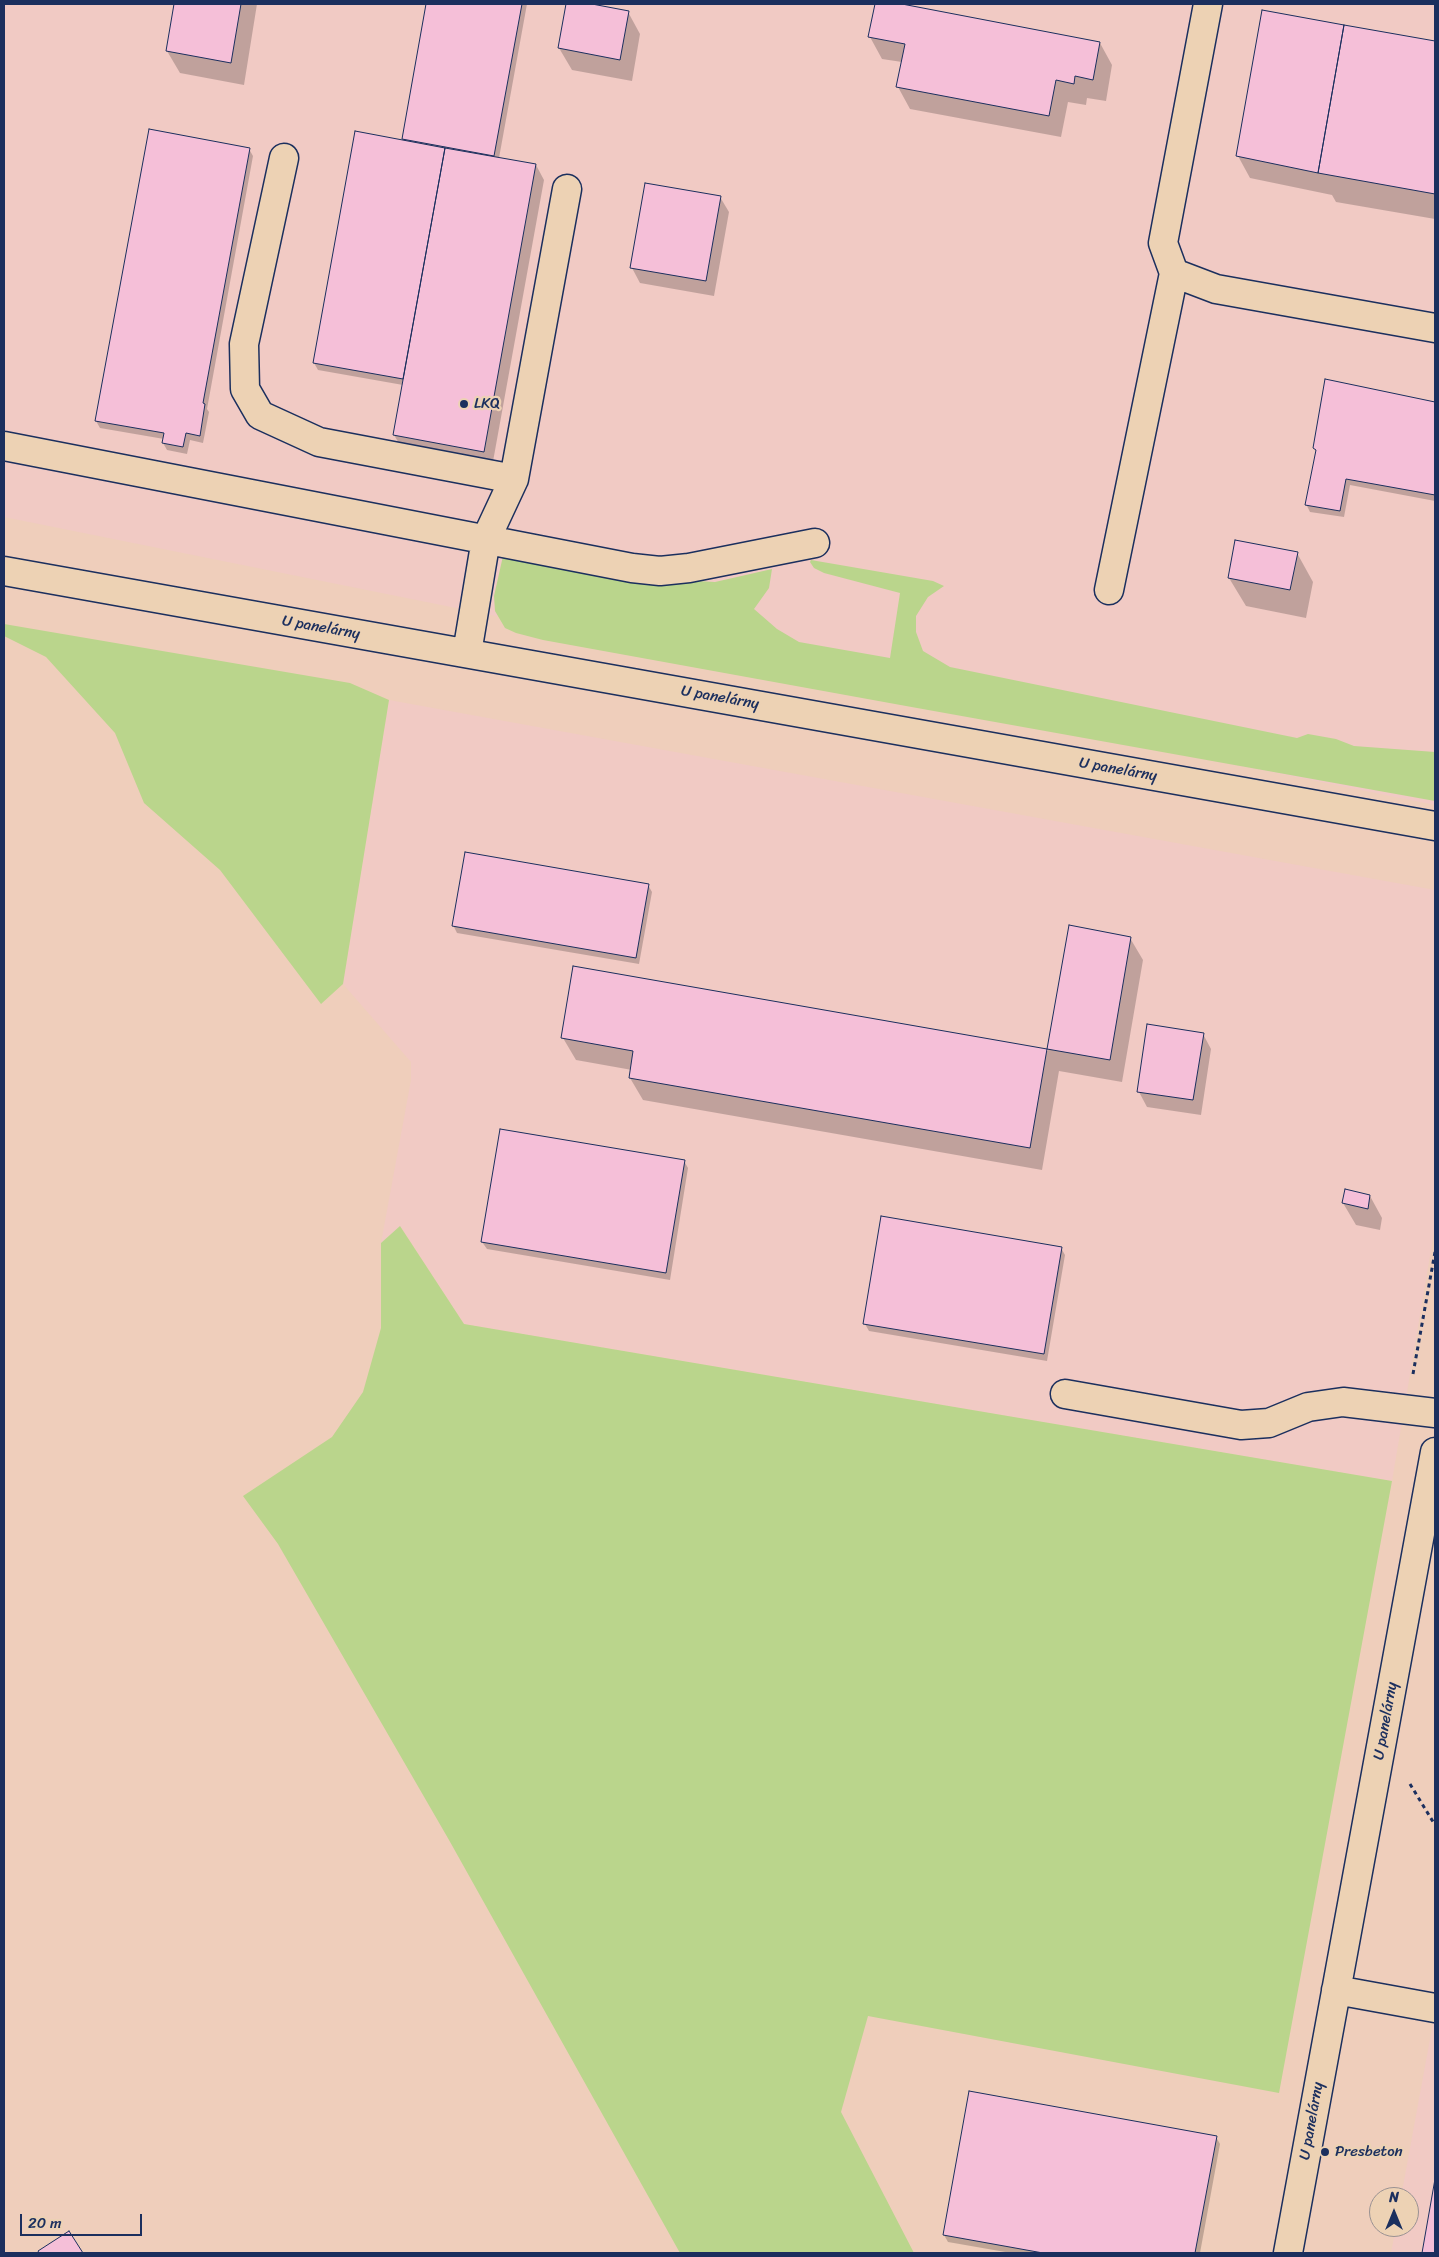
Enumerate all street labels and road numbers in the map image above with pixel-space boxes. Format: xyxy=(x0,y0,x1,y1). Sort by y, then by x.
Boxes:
street label: U panelárny xyxy=(281,612,361,644)
street label: U panelárny xyxy=(680,682,760,714)
street label: U panelárny xyxy=(1078,754,1158,786)
street label: U panelárny xyxy=(1370,1681,1402,1761)
street label: U panelárny xyxy=(1296,2081,1328,2161)

